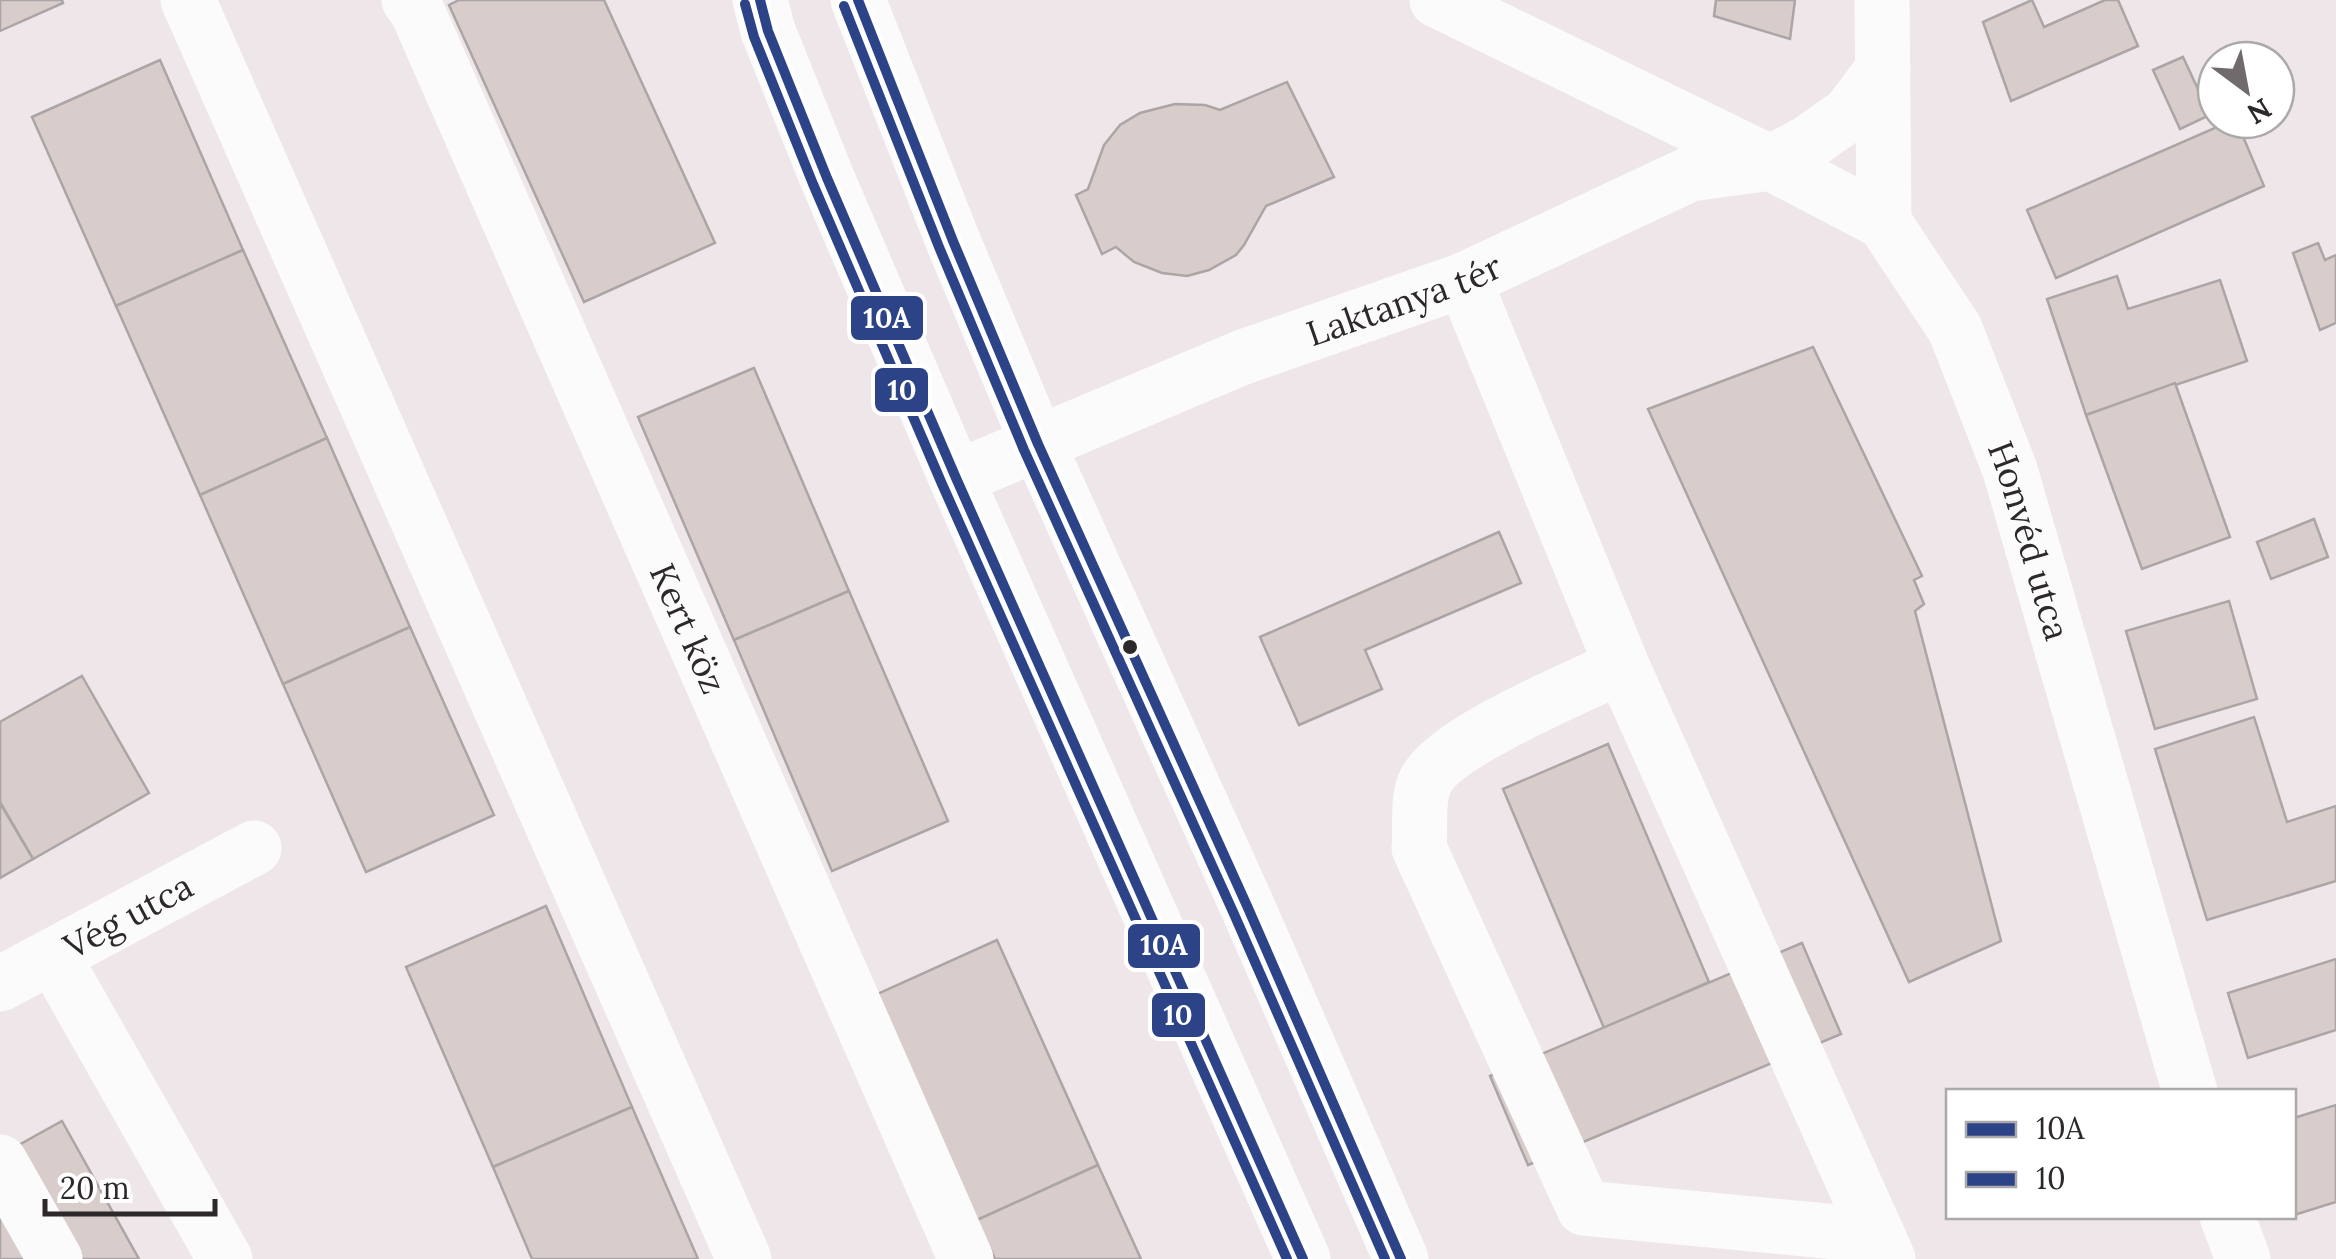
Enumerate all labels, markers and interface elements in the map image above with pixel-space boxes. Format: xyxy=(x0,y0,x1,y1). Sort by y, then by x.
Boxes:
north arrow xyxy=(2196,40,2296,140)
text: N xyxy=(2241,90,2278,132)
street label: Laktanya tér xyxy=(1300,243,1508,356)
line badge: 10A xyxy=(849,294,925,342)
text: 10A xyxy=(863,300,911,336)
line badge: 10 xyxy=(873,366,930,414)
text: 10 xyxy=(887,372,917,408)
street label: Honvéd utca xyxy=(1978,434,2081,645)
street label: Kert köz xyxy=(640,556,737,700)
unlabelled marker xyxy=(1120,637,1140,657)
street label: Vég utca xyxy=(55,863,200,969)
line badge: 10A xyxy=(1126,922,1202,970)
text: 10A xyxy=(1140,927,1188,963)
line badge: 10 xyxy=(1150,991,1207,1039)
text: 10 xyxy=(1163,997,1193,1033)
legend xyxy=(1946,1089,2296,1219)
text: 10A xyxy=(2036,1109,2086,1147)
scale bar xyxy=(45,1154,215,1216)
text: 10 xyxy=(2036,1159,2066,1197)
text: 20 m xyxy=(60,1169,129,1207)

